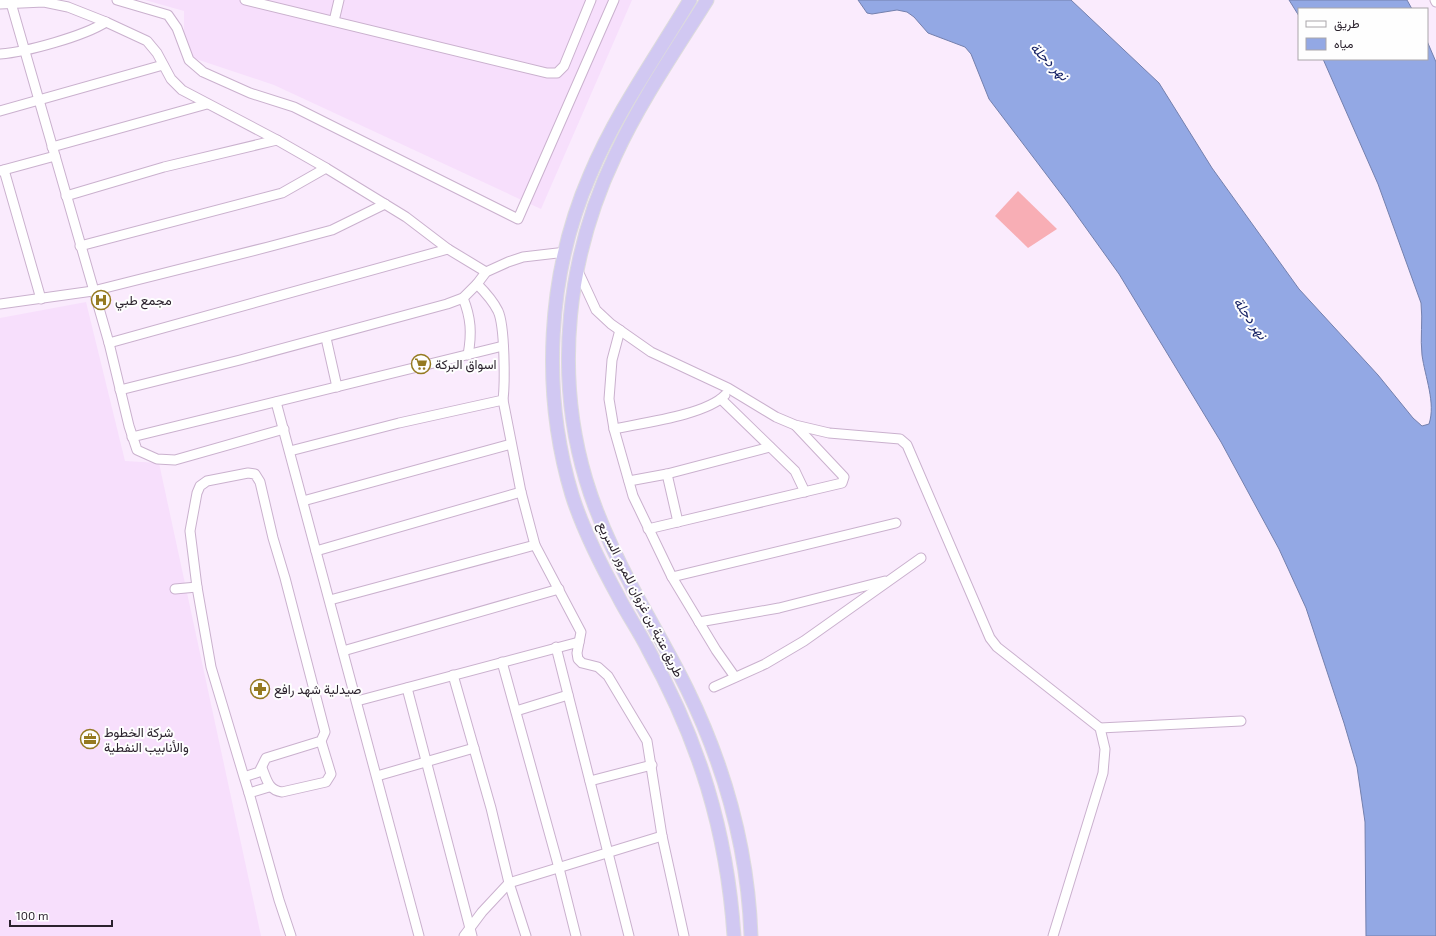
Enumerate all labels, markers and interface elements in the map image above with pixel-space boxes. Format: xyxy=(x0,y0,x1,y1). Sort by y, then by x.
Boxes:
legend xyxy=(1298,8,1428,60)
text: طريق xyxy=(1334,16,1360,32)
text: مياه xyxy=(1334,36,1353,51)
water label: نهر دجلة xyxy=(1027,38,1073,85)
hospital icon: مجمع طبي xyxy=(90,289,112,311)
place label: مجمع طبي xyxy=(115,292,172,311)
water label: نهر دجلة xyxy=(1230,294,1272,344)
supermarket icon: اسواق البركة xyxy=(410,353,432,375)
place label: اسواق البركة xyxy=(435,356,497,373)
street label: طريق عتبة بن غزوان للمرور السريع xyxy=(593,518,687,681)
pharmacy icon: صيدلية شهد رافع xyxy=(249,678,271,700)
place label: صيدلية شهد رافع xyxy=(274,681,362,699)
place label: شركة الخطوط والأنابيب النفطية xyxy=(104,724,189,756)
office icon: شركة الخطوط والأنابيب النفطية xyxy=(79,728,101,750)
scale bar xyxy=(10,902,112,928)
text: 100 m xyxy=(16,908,48,922)

